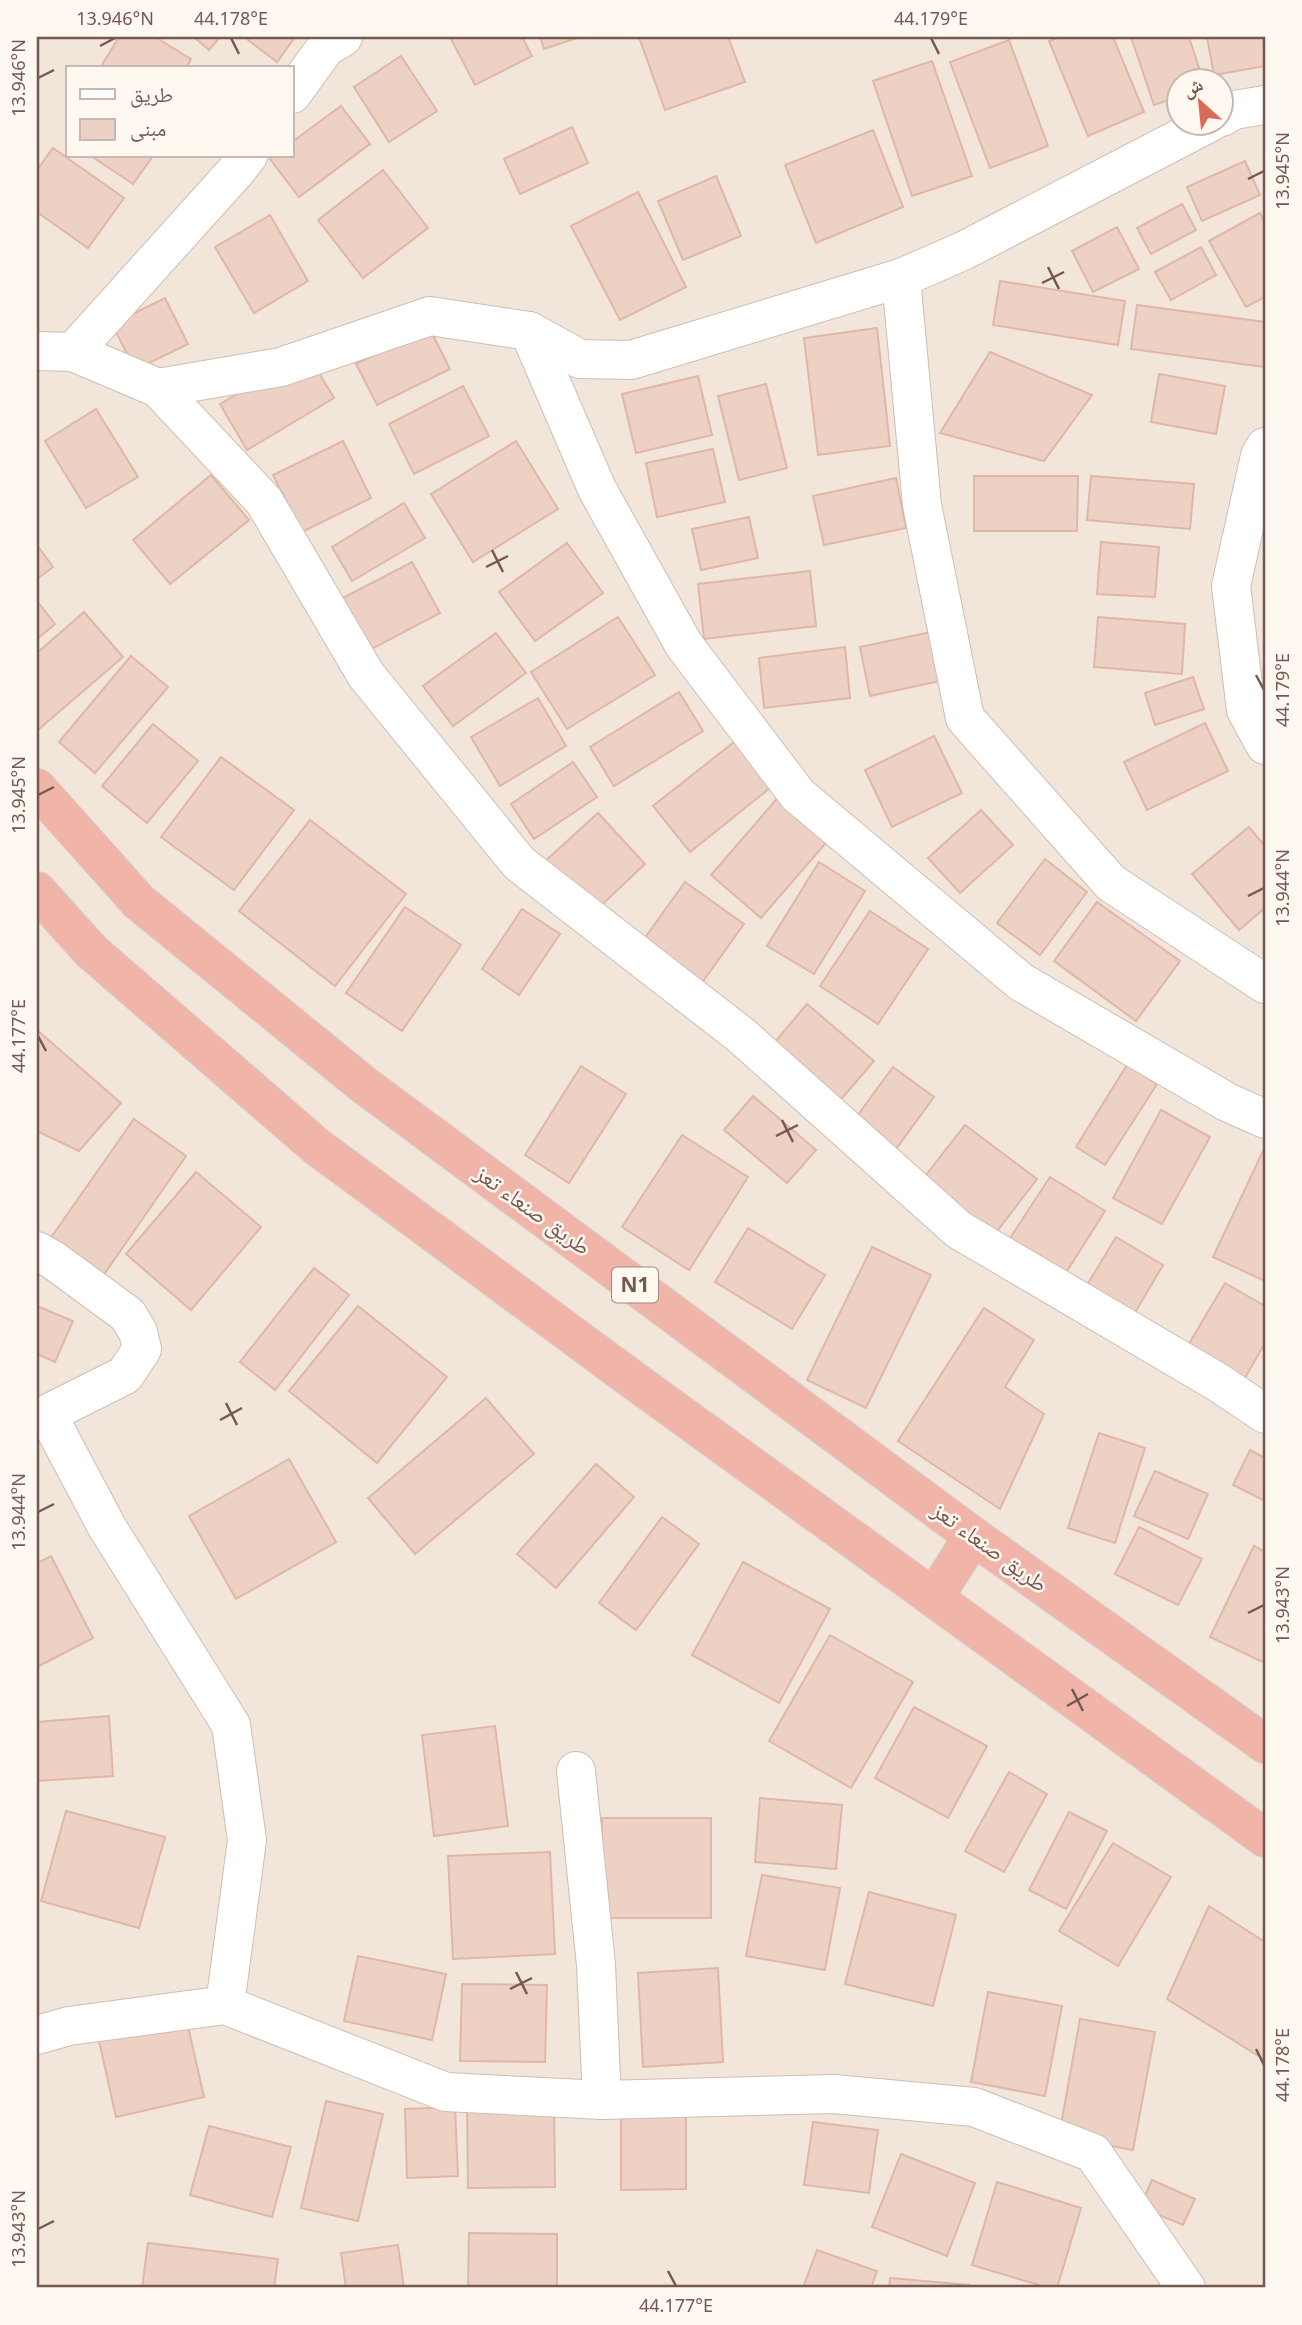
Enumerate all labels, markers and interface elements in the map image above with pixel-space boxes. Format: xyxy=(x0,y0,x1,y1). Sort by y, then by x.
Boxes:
text: 13.946°N xyxy=(76,6,154,30)
text: 44.178°E xyxy=(194,6,268,30)
text: 44.179°E xyxy=(894,6,968,30)
text: 13.946°N xyxy=(6,39,30,117)
legend xyxy=(66,66,294,158)
north arrow xyxy=(1166,66,1236,136)
text: ش xyxy=(1177,71,1207,103)
text: طريق xyxy=(130,80,173,108)
text: مبنى xyxy=(130,114,166,142)
text: 13.945°N xyxy=(1270,132,1294,210)
text: 44.179°E xyxy=(1270,653,1294,727)
text: 13.945°N xyxy=(6,756,30,834)
text: 13.944°N xyxy=(1270,849,1294,927)
text: 44.177°E xyxy=(6,999,30,1073)
street label: طريق صنعاء تعز xyxy=(468,1156,598,1262)
road number: N1 xyxy=(612,1268,658,1302)
text: 13.944°N xyxy=(6,1473,30,1551)
street label: طريق صنعاء تعز xyxy=(925,1493,1055,1599)
text: 13.943°N xyxy=(1270,1566,1294,1644)
text: 44.178°E xyxy=(1270,2028,1294,2102)
text: 13.943°N xyxy=(6,2190,30,2268)
text: 44.177°E xyxy=(639,2293,713,2317)

